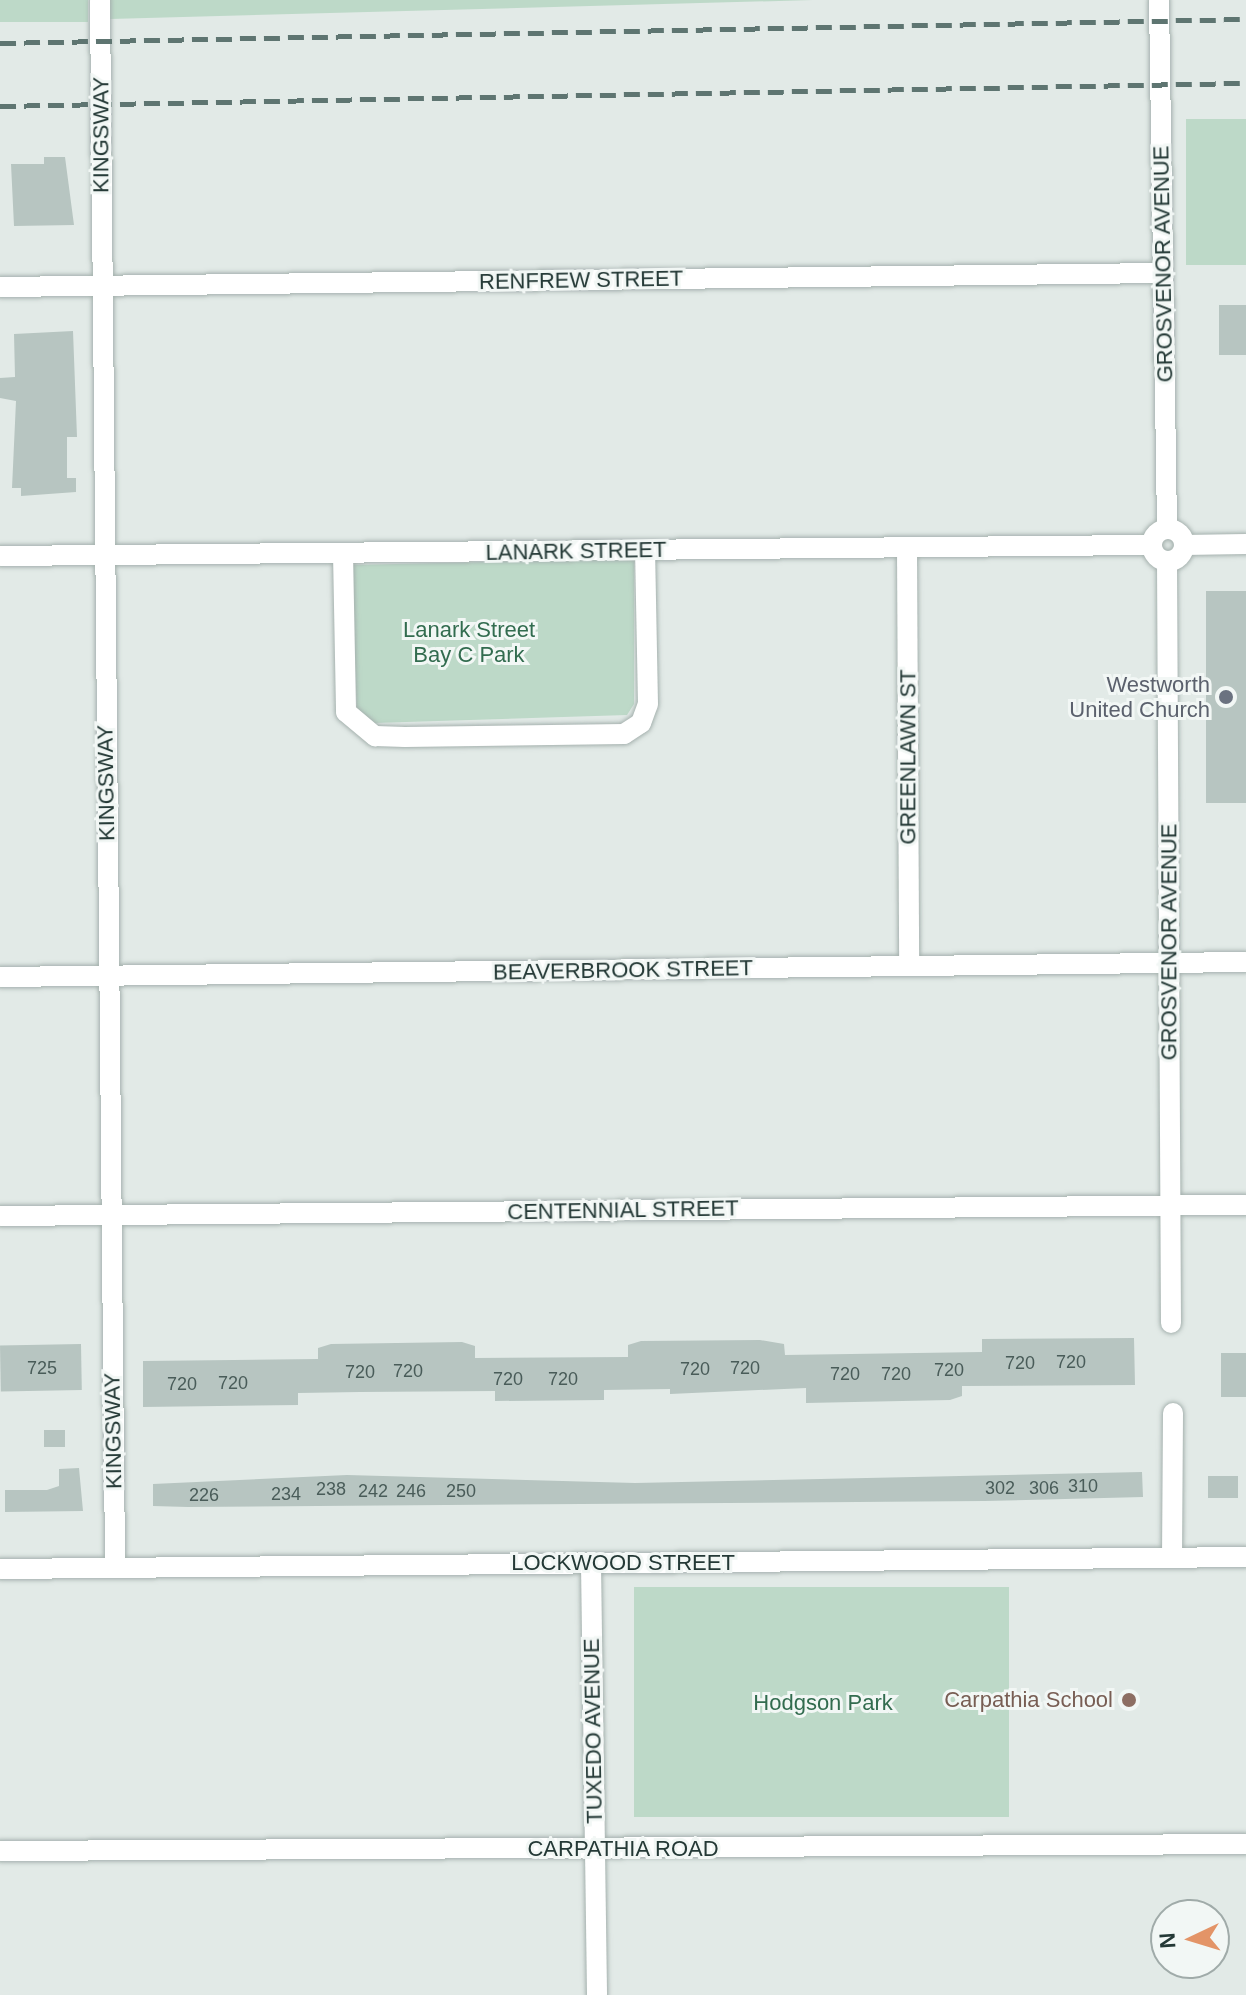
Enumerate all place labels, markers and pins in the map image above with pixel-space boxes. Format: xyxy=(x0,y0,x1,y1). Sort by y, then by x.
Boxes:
place label: Westworth United Church xyxy=(1069,671,1210,722)
marker: Westworth United Church xyxy=(1217,688,1235,706)
place label: Carpathia School xyxy=(944,1687,1113,1713)
marker: Carpathia School xyxy=(1120,1691,1138,1709)

